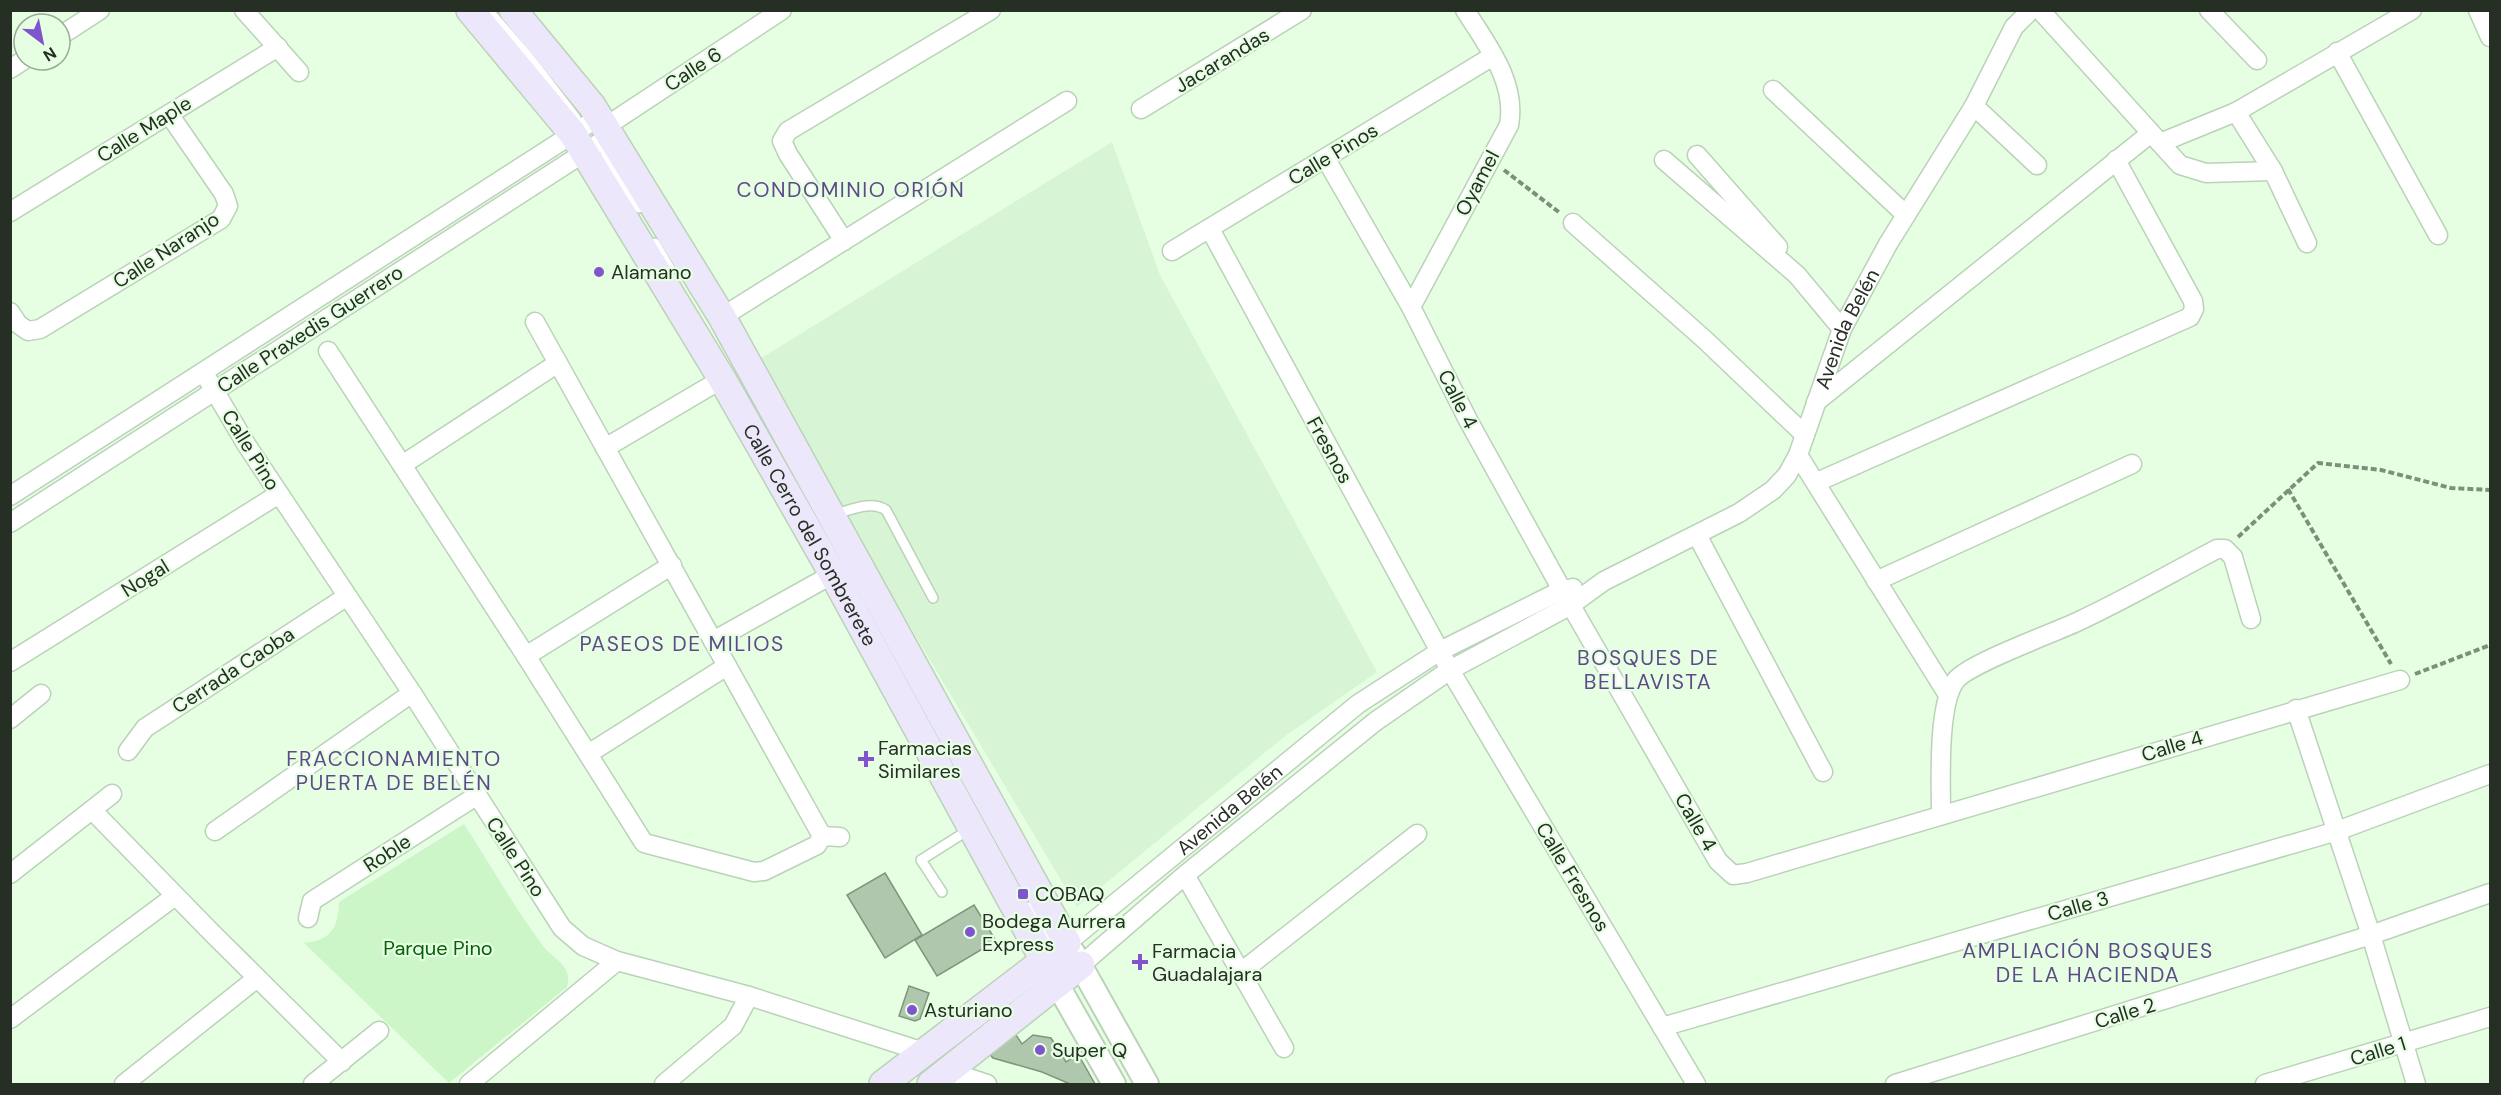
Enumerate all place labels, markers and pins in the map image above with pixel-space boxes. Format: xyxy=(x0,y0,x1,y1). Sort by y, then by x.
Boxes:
place label: Alamano xyxy=(611,259,692,285)
marker: Alamano xyxy=(592,265,606,279)
place label: Farmacias Similares xyxy=(878,735,972,784)
marker: Farmacias Similares xyxy=(859,752,873,766)
place label: COBAQ xyxy=(1035,881,1105,907)
marker: COBAQ xyxy=(1016,887,1030,901)
place label: Bodega Aurrera Express xyxy=(982,908,1126,957)
marker: Bodega Aurrera Express xyxy=(963,925,977,939)
place label: Farmacia Guadalajara xyxy=(1152,938,1262,987)
marker: Farmacia Guadalajara xyxy=(1133,955,1147,969)
place label: Asturiano xyxy=(924,997,1013,1023)
marker: Asturiano xyxy=(905,1003,919,1017)
place label: Super Q xyxy=(1052,1037,1127,1063)
marker: Super Q xyxy=(1033,1043,1047,1057)

